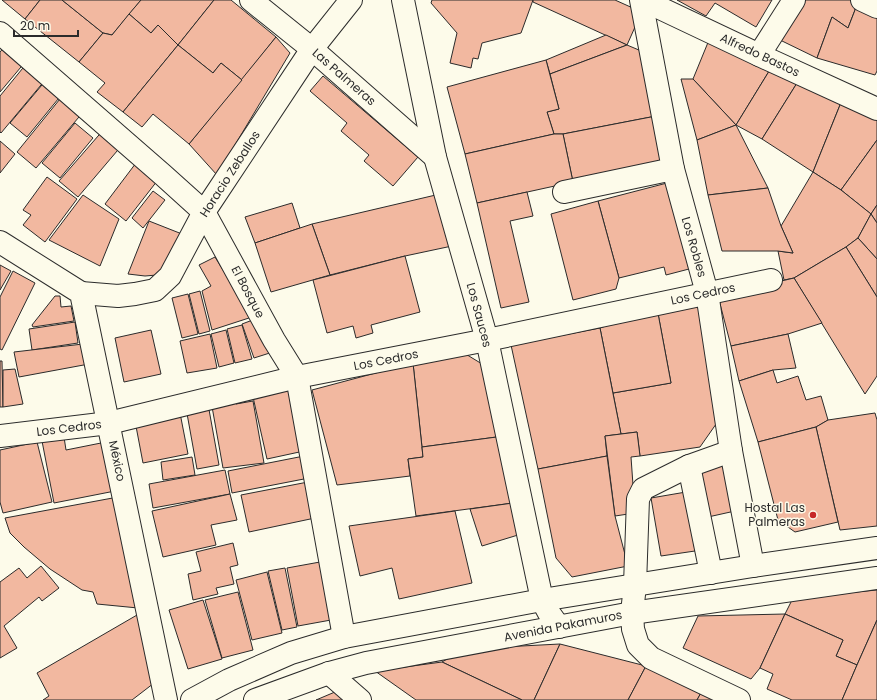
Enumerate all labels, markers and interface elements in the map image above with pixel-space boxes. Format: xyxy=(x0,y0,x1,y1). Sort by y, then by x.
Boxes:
scale bar xyxy=(14,12,78,38)
text: 20 m xyxy=(20,17,50,34)
street label: Alfredo Bastos xyxy=(718,29,803,80)
street label: Las Palmeras xyxy=(309,44,380,109)
street label: Horacio Zeballos xyxy=(195,127,264,220)
street label: Los Robles xyxy=(678,215,711,279)
street label: El Bosque xyxy=(228,263,269,321)
street label: Los Cedros xyxy=(669,278,737,309)
street label: Los Sauces xyxy=(463,281,496,349)
street label: Los Cedros xyxy=(352,345,420,374)
street label: Los Cedros xyxy=(35,415,103,440)
street label: México xyxy=(105,439,130,483)
place label: Hostal Las Palmeras xyxy=(745,499,805,530)
marker: Hostal Las Palmeras xyxy=(808,510,818,520)
street label: Avenida Pakamuros xyxy=(502,606,623,645)

